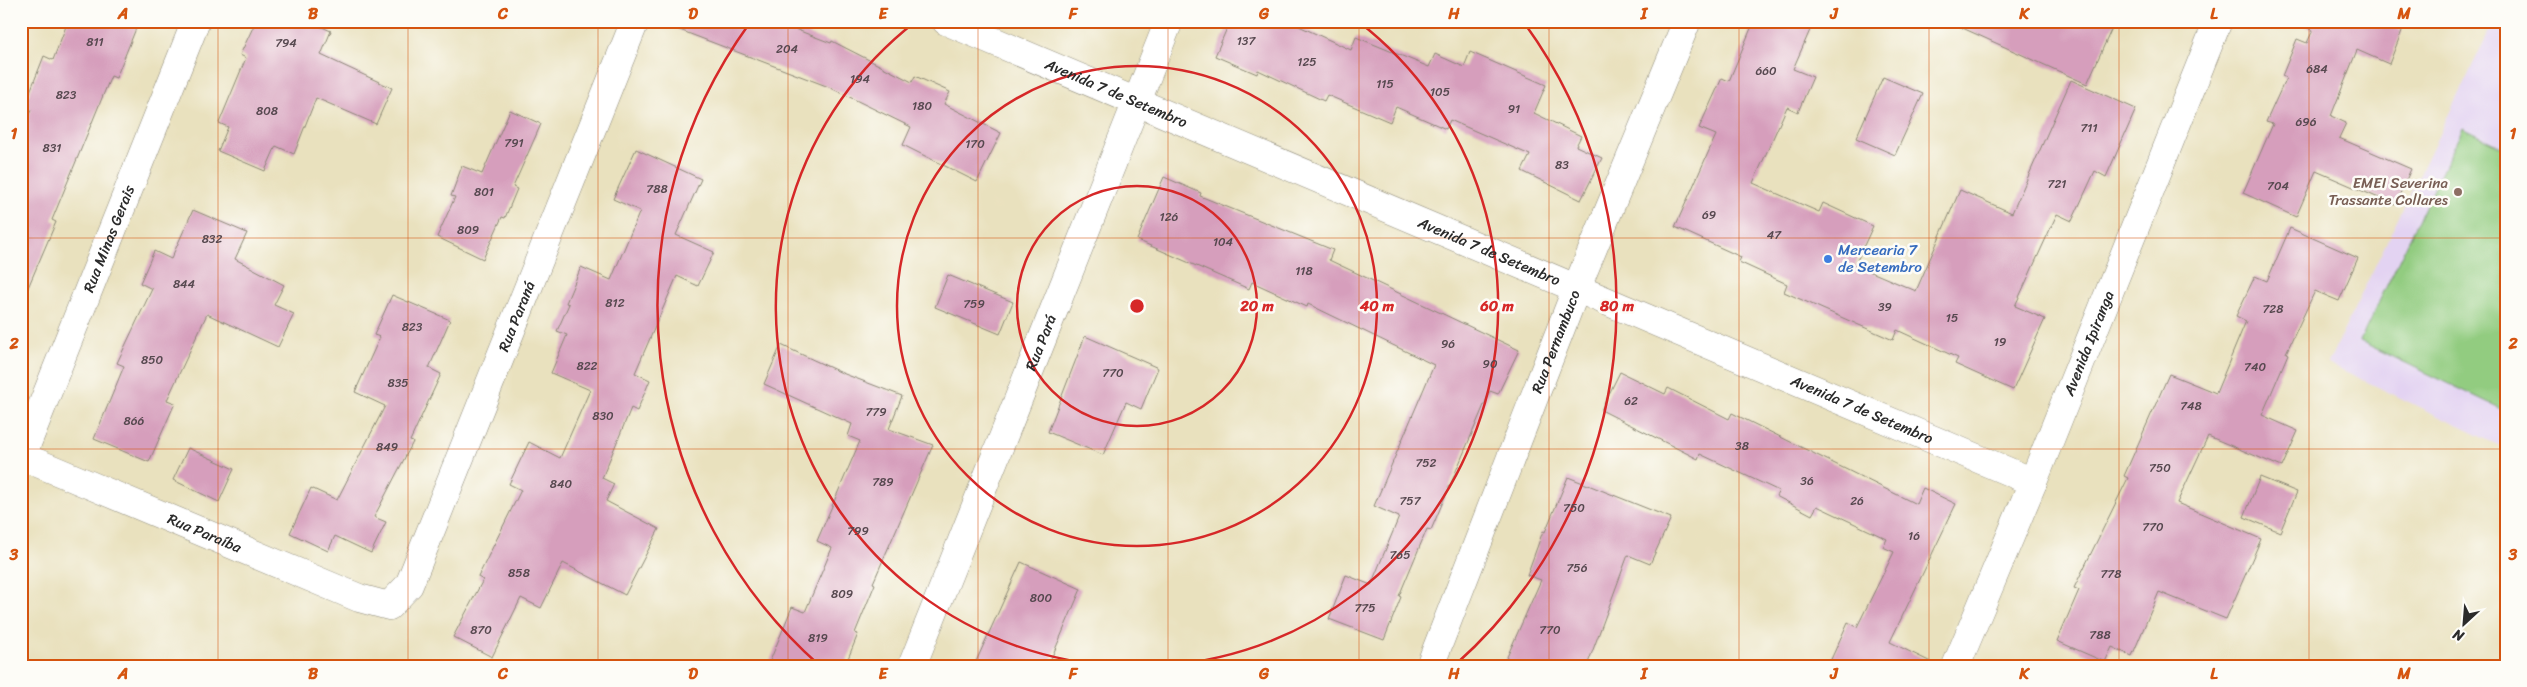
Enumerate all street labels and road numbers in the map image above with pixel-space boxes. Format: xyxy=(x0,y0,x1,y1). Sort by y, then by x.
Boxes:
street label: Avenida 7 de Setembro xyxy=(1040,51,1192,135)
street label: Rua Minas Gerais xyxy=(76,181,142,296)
street label: Avenida 7 de Setembro xyxy=(1413,209,1565,293)
street label: Rua Paraná xyxy=(491,277,543,356)
street label: Rua Pernambuco xyxy=(1524,285,1588,397)
street label: Avenida Ipiranga xyxy=(2056,286,2122,401)
street label: Rua Pará xyxy=(1018,310,1064,375)
street label: Avenida 7 de Setembro xyxy=(1786,367,1938,451)
street label: Rua Paraíba xyxy=(163,506,246,560)

